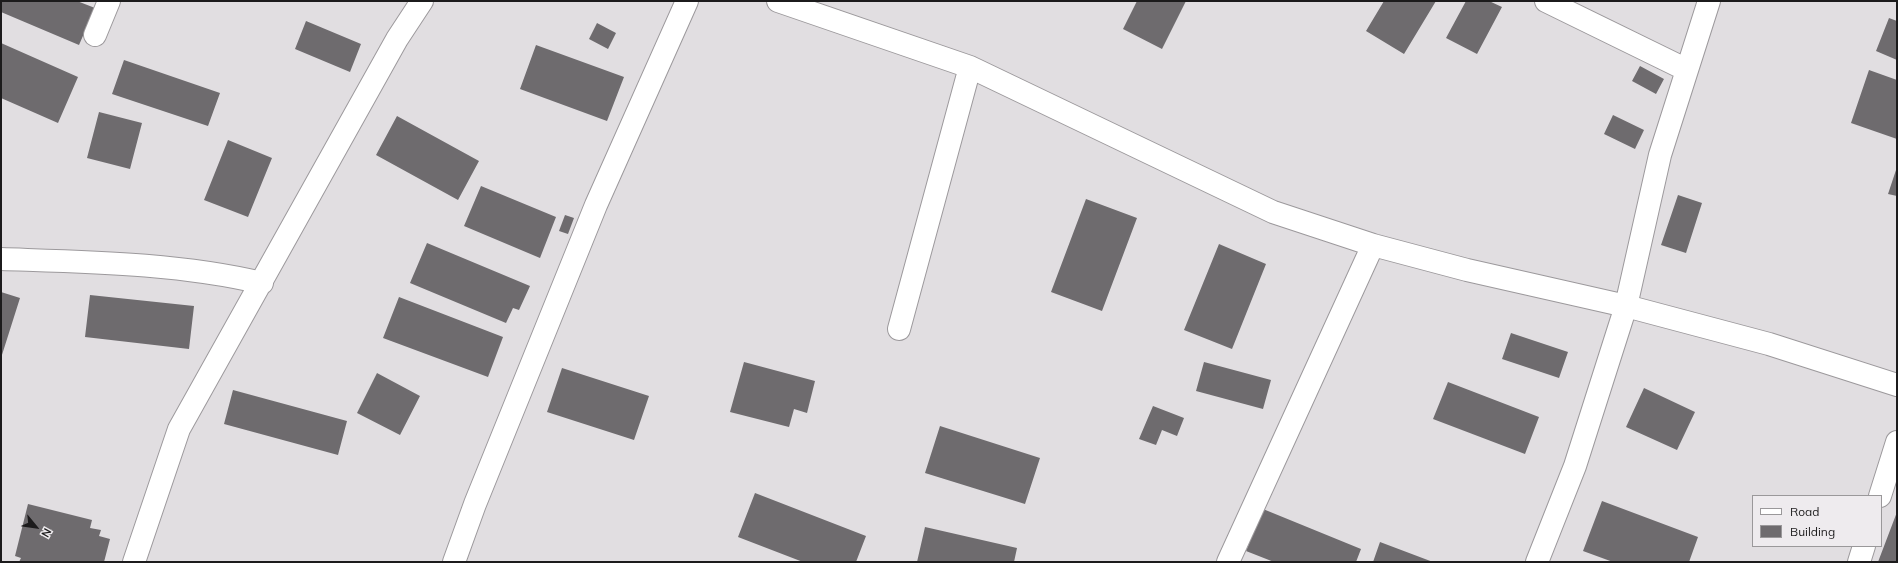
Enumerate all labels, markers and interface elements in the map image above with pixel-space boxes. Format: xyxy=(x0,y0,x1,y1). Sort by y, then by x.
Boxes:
legend xyxy=(1752,495,1882,547)
text: Road xyxy=(1790,504,1819,519)
north arrow xyxy=(16,507,56,547)
text: Building xyxy=(1790,524,1835,539)
text: N xyxy=(38,526,55,540)

